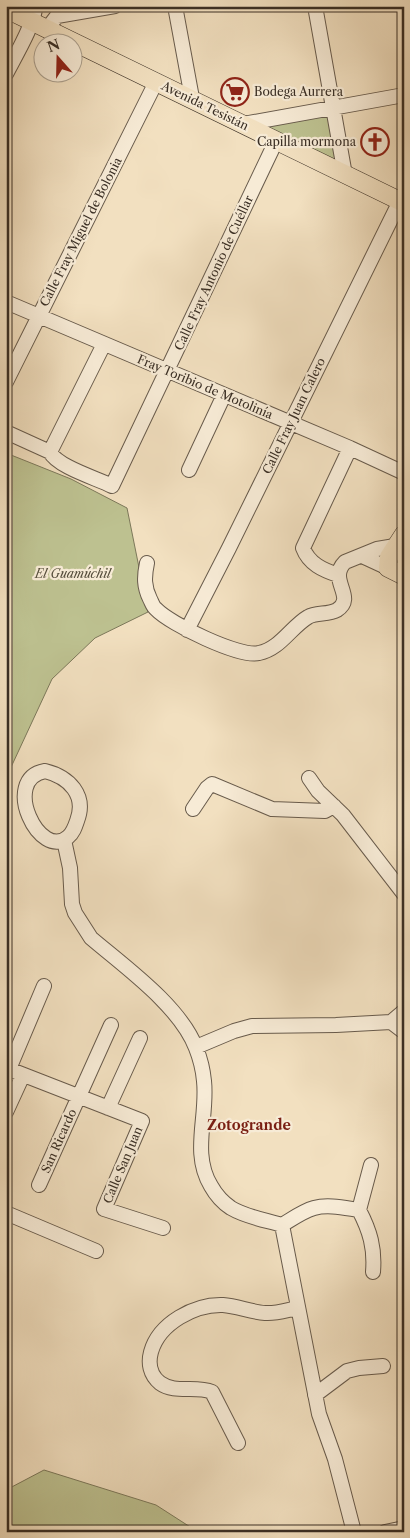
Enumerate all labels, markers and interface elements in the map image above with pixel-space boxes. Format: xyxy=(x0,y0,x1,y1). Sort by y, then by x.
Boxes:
north arrow xyxy=(32,32,82,82)
text: N xyxy=(45,35,62,56)
street label: Avenida Tesistán xyxy=(158,77,252,133)
supermarket icon: Bodega Aurrera xyxy=(220,77,250,107)
place label: Bodega Aurrera xyxy=(254,84,344,99)
church icon: Capilla mormona xyxy=(360,127,390,157)
place label: Capilla mormona xyxy=(257,134,357,149)
street label: Calle Fray Miguel de Bolonia xyxy=(36,154,125,309)
street label: Calle Fray Antonio de Cuéllar xyxy=(171,193,256,353)
street label: Fray Toribio de Motolinía xyxy=(135,351,276,422)
street label: Calle Fray Juan Calero xyxy=(259,355,328,476)
park label: El Guamúchil xyxy=(34,566,112,581)
street label: San Ricardo xyxy=(38,1106,79,1175)
district label: Zotogrande xyxy=(207,1116,291,1134)
street label: Calle San Juan xyxy=(100,1124,146,1206)

